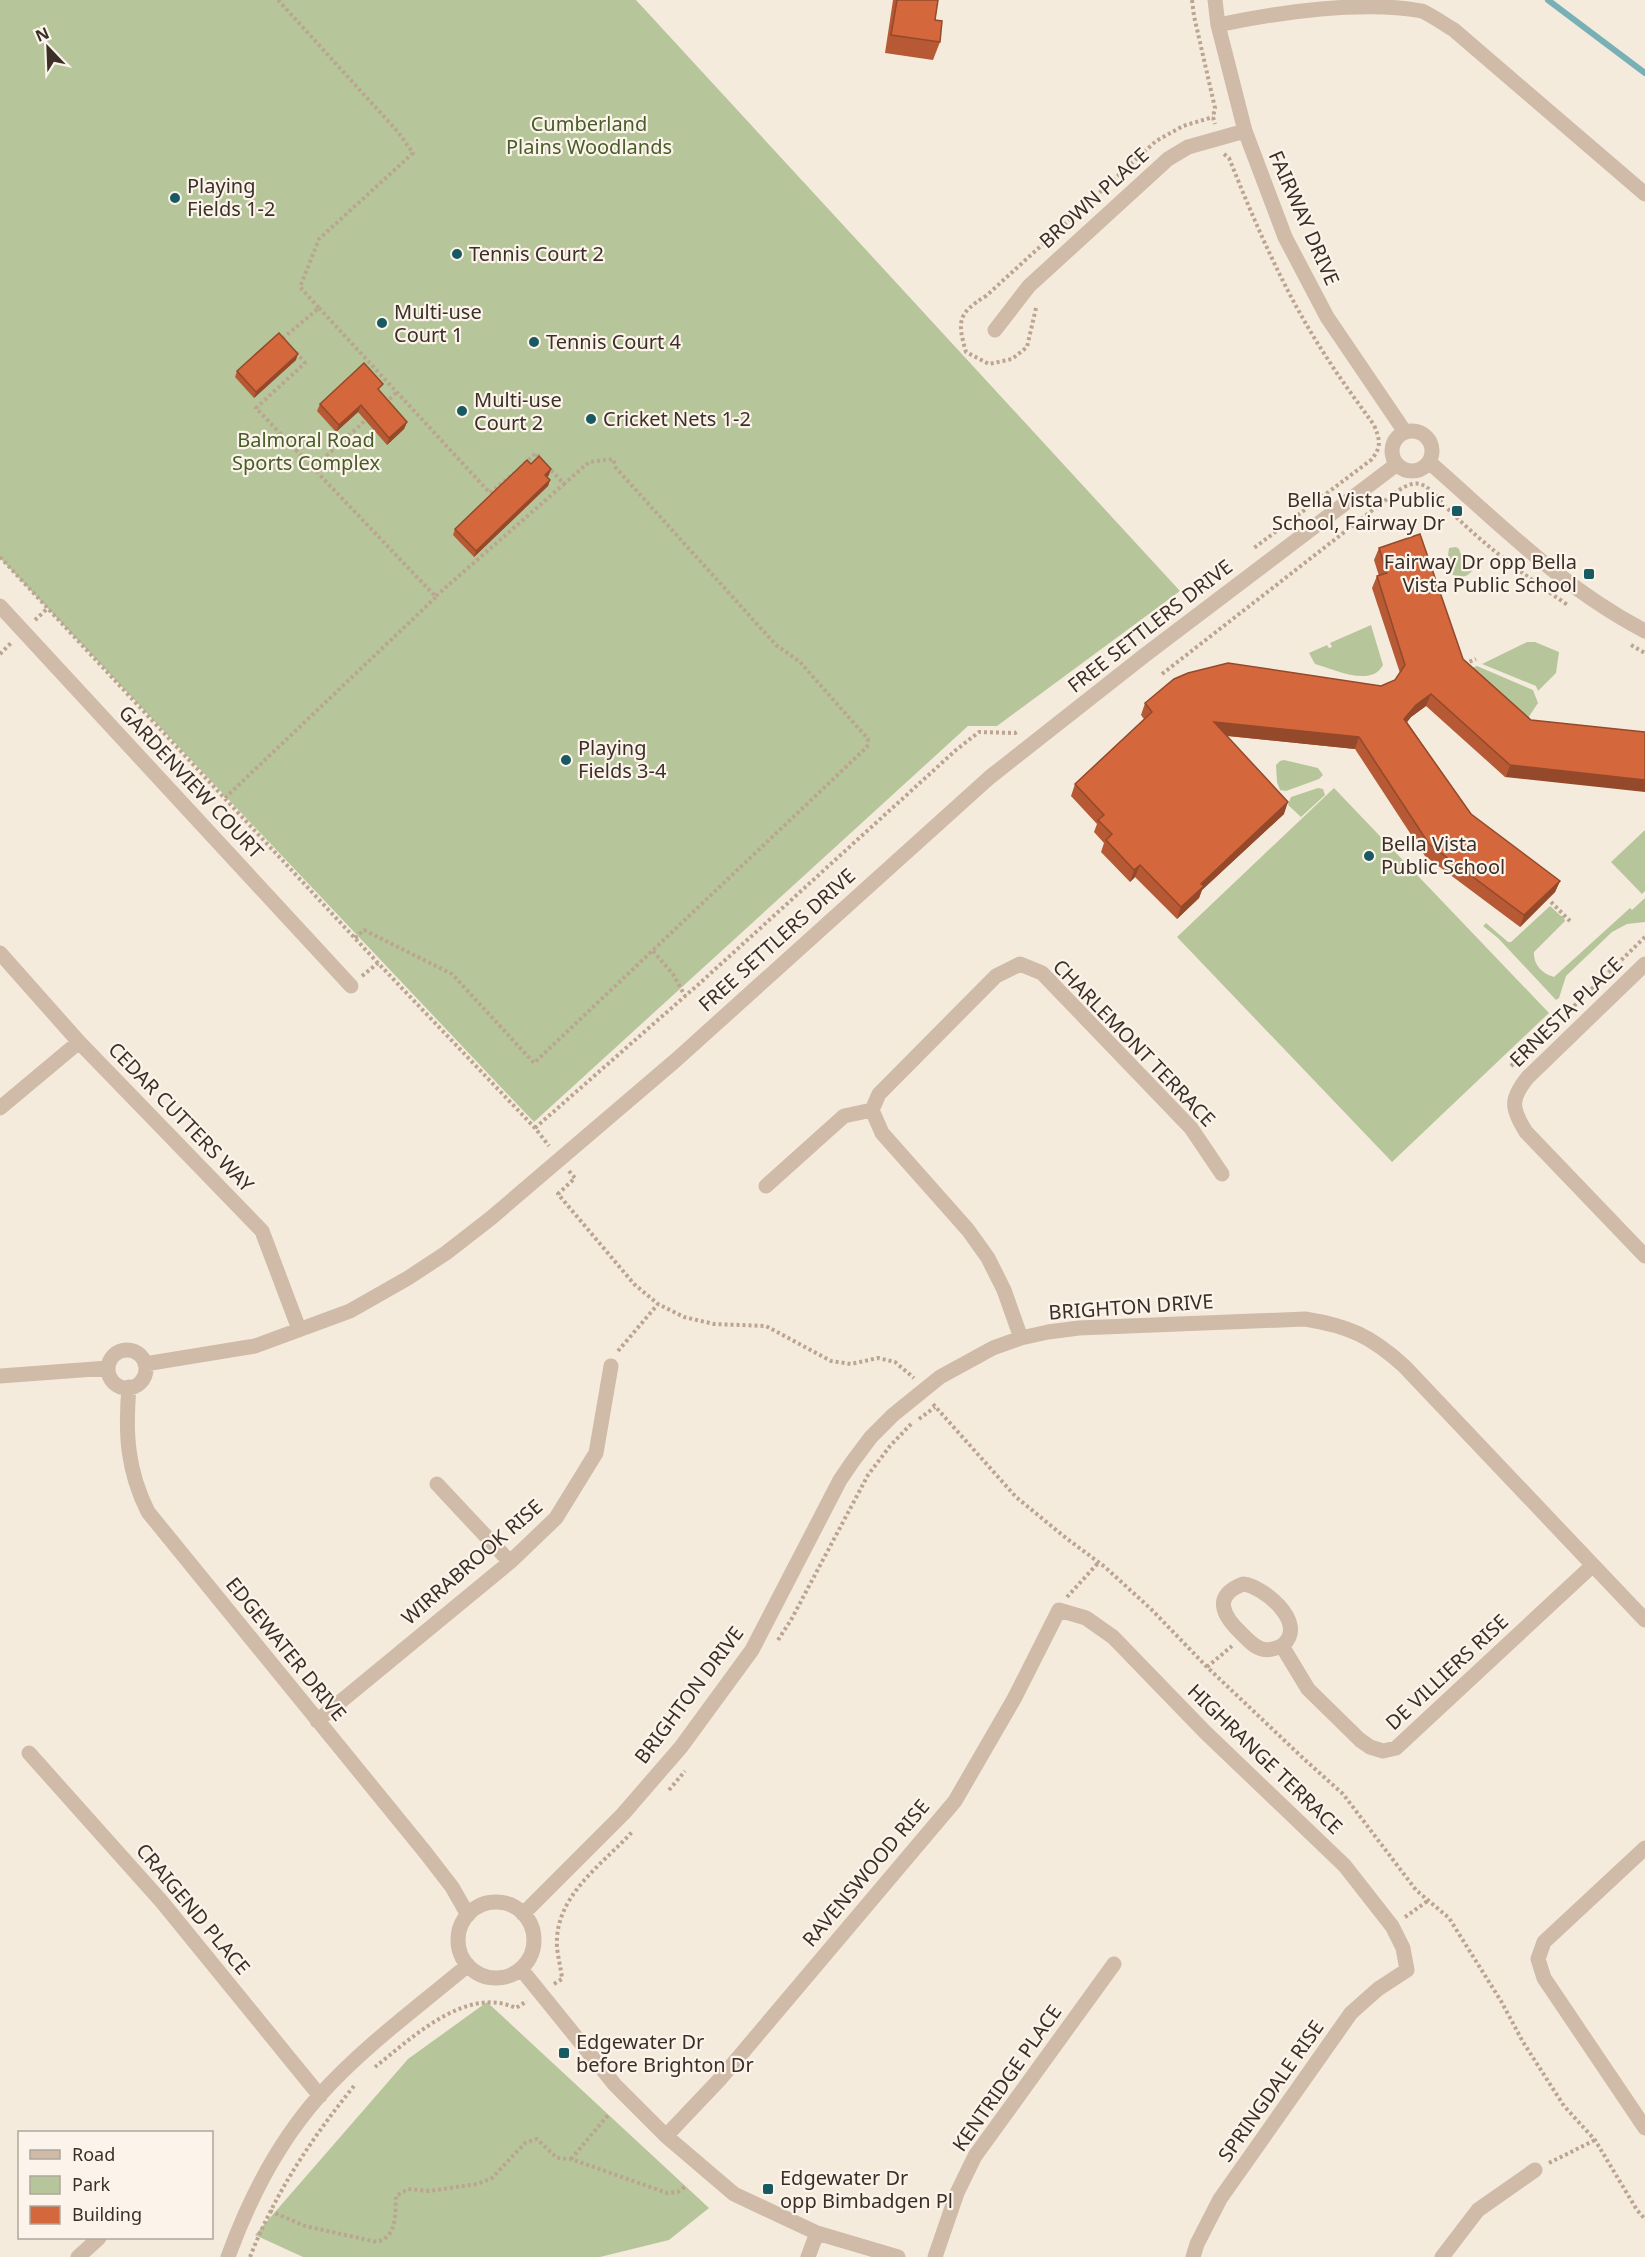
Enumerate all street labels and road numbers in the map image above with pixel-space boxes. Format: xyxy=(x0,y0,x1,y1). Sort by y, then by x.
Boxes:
street label: BROWN PLACE xyxy=(1033,141,1154,254)
street label: FAIRWAY DRIVE xyxy=(1263,146,1346,289)
street label: FREE SETTLERS DRIVE xyxy=(1062,553,1238,698)
street label: GARDENVIEW COURT xyxy=(113,699,270,864)
street label: FREE SETTLERS DRIVE xyxy=(693,862,861,1017)
street label: ERNESTA PLACE xyxy=(1503,951,1628,1073)
street label: CHARLEMONT TERRACE xyxy=(1047,953,1221,1132)
street label: CEDAR CUTTERS WAY xyxy=(103,1036,261,1198)
street label: BRIGHTON DRIVE xyxy=(1048,1287,1214,1326)
street label: WIRRABROOK RISE xyxy=(395,1493,548,1630)
street label: EDGEWATER DRIVE xyxy=(220,1571,353,1726)
street label: DE VILLIERS RISE xyxy=(1379,1608,1514,1736)
street label: BRIGHTON DRIVE xyxy=(628,1621,749,1769)
street label: HIGHRANGE TERRACE xyxy=(1182,1678,1349,1840)
street label: RAVENSWOOD RISE xyxy=(796,1793,935,1952)
street label: CRAIGEND PLACE xyxy=(130,1837,256,1980)
street label: KENTRIDGE PLACE xyxy=(946,1999,1067,2156)
street label: SPRINGDALE RISE xyxy=(1212,2015,1330,2167)

